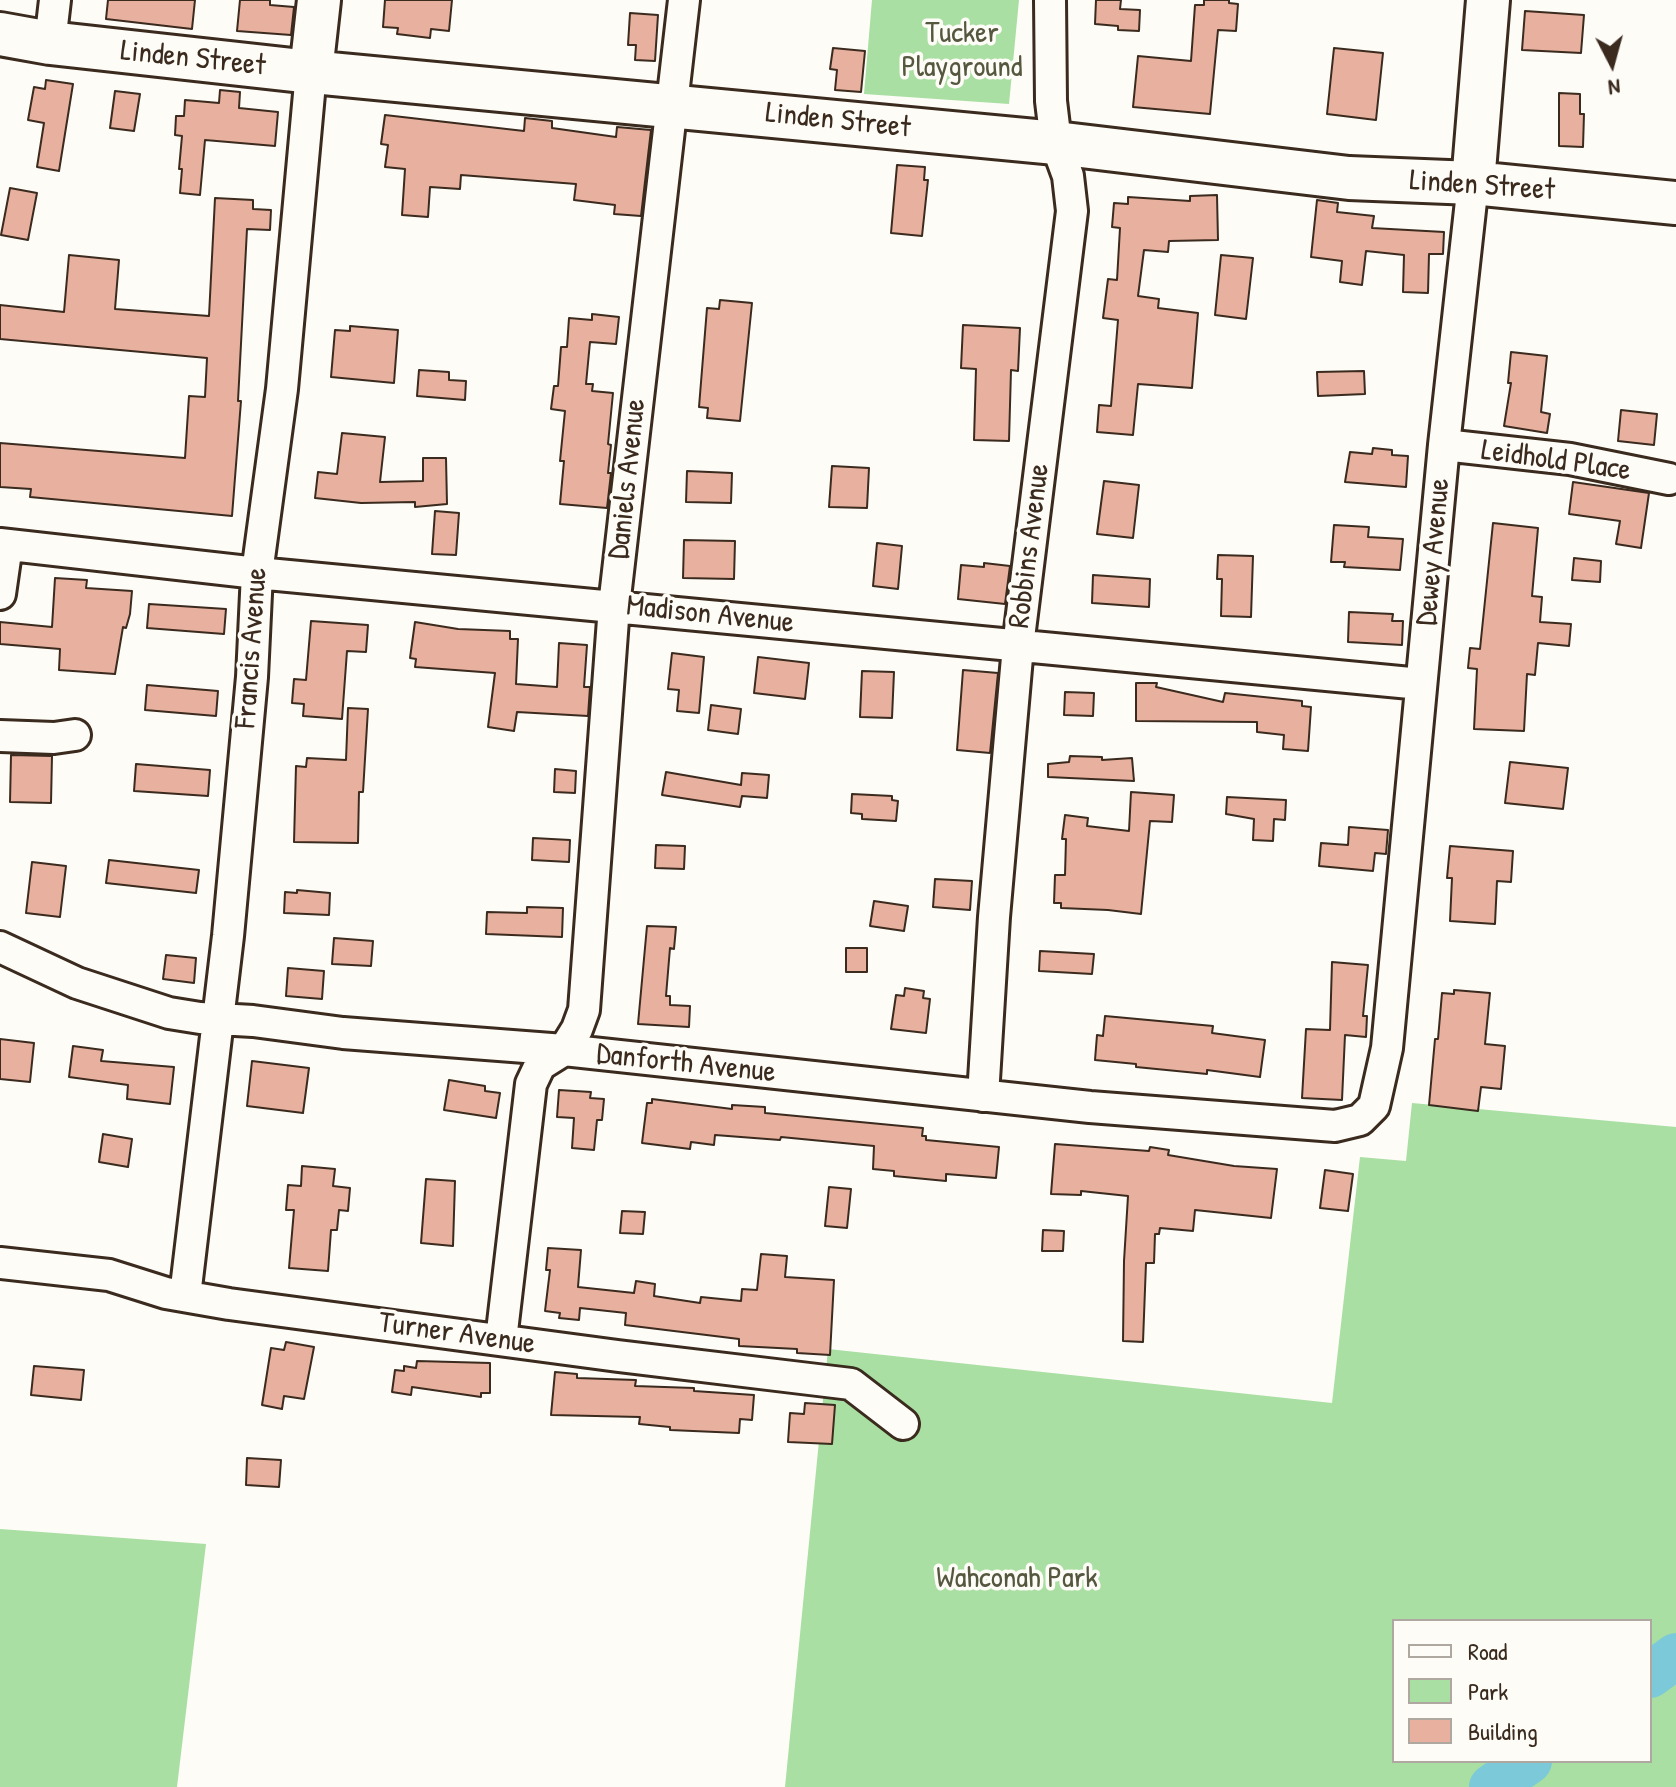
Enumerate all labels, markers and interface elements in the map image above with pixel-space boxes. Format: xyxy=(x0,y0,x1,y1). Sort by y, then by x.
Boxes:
park label: Tucker Playground xyxy=(901,16,1023,86)
north arrow xyxy=(1572,24,1652,104)
street label: Linden Street xyxy=(119,34,267,84)
text: N xyxy=(1607,72,1622,103)
street label: Linden Street xyxy=(764,96,912,146)
street label: Linden Street xyxy=(1408,163,1556,209)
street label: Daniels Avenue xyxy=(602,397,654,561)
street label: Leidhold Place xyxy=(1479,433,1633,489)
street label: Robbins Avenue xyxy=(1002,462,1058,630)
street label: Dewey Avenue xyxy=(1410,477,1458,627)
street label: Francis Avenue xyxy=(228,566,276,730)
street label: Madison Avenue xyxy=(624,588,796,642)
street label: Danforth Avenue xyxy=(595,1037,777,1091)
street label: Turner Avenue xyxy=(376,1305,538,1363)
park label: Wahconah Park xyxy=(936,1561,1098,1597)
legend xyxy=(1392,1619,1652,1763)
text: Road xyxy=(1468,1635,1507,1667)
text: Park xyxy=(1468,1675,1508,1707)
text: Building xyxy=(1468,1715,1538,1747)

